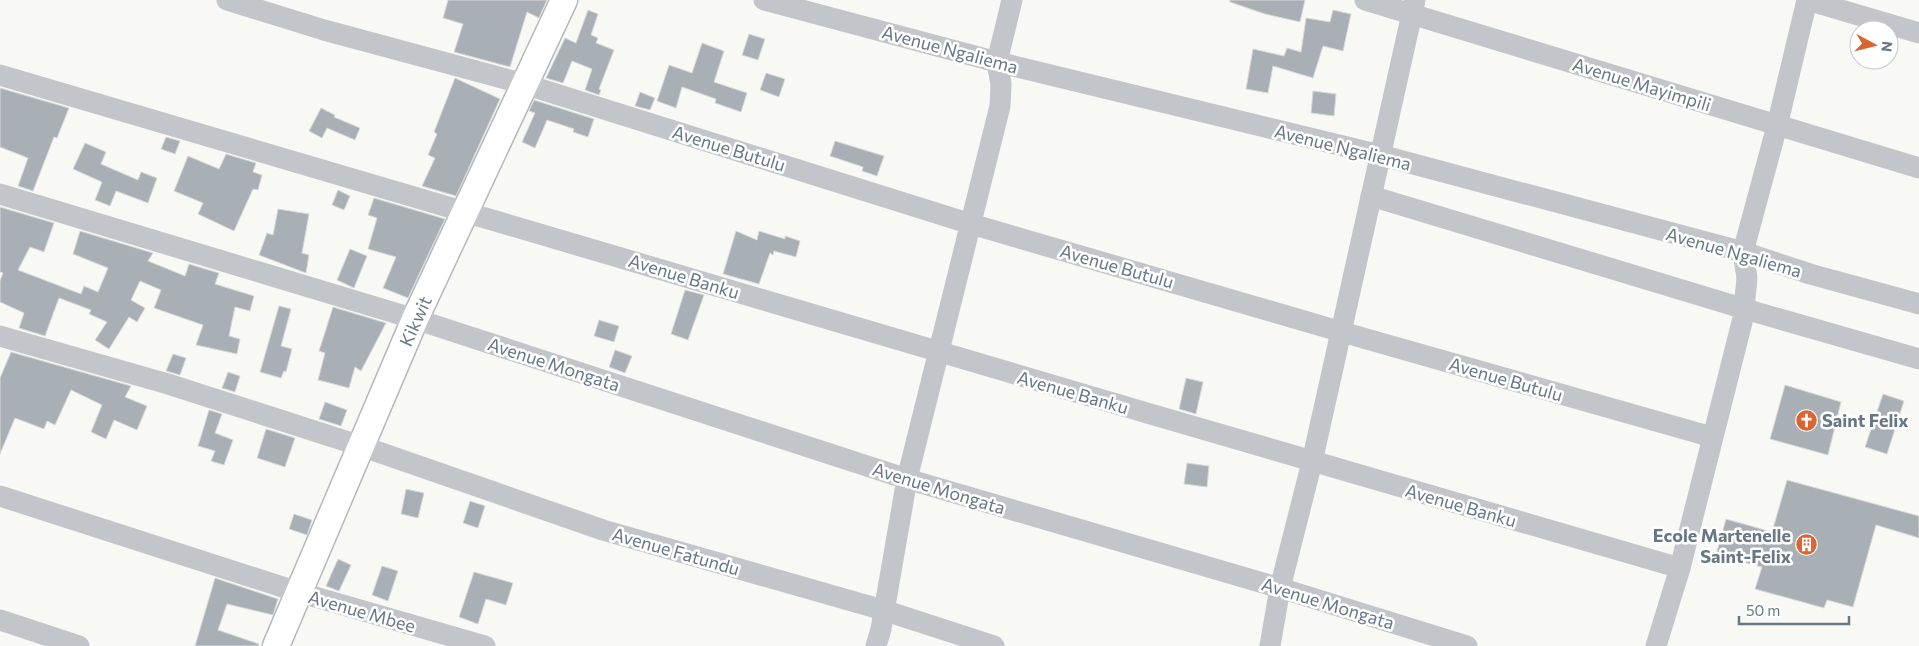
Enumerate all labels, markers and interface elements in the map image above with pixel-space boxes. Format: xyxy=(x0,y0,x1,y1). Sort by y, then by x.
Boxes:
street label: Avenue Ngaliema xyxy=(880,20,1020,78)
north arrow xyxy=(1849,20,1899,70)
text: N xyxy=(1878,40,1896,53)
street label: Avenue Mayimpili xyxy=(1570,52,1714,116)
street label: Avenue Ngaliema xyxy=(1272,119,1414,175)
street label: Avenue Butulu xyxy=(670,120,788,176)
street label: Avenue Ngaliema xyxy=(1664,222,1804,282)
street label: Avenue Butulu xyxy=(1058,239,1176,293)
street label: Avenue Banku xyxy=(626,249,742,303)
street label: Kikwit xyxy=(394,292,436,350)
street label: Avenue Mongata xyxy=(485,332,623,396)
street label: Avenue Butulu xyxy=(1447,352,1565,406)
street label: Avenue Banku xyxy=(1015,366,1131,418)
church icon: Saint Felix xyxy=(1794,408,1818,432)
place label: Saint Felix xyxy=(1822,409,1909,431)
street label: Avenue Mongata xyxy=(870,457,1008,519)
street label: Avenue Banku xyxy=(1403,479,1519,531)
street label: Avenue Fatundu xyxy=(610,522,742,580)
place label: Ecole Martenelle Saint-Felix xyxy=(1653,524,1791,567)
building icon: Ecole Martenelle Saint-Felix xyxy=(1795,533,1819,557)
street label: Avenue Mongata xyxy=(1259,572,1397,634)
street label: Avenue Mbee xyxy=(306,585,418,637)
scale bar xyxy=(1739,594,1849,626)
text: 50 m xyxy=(1746,601,1780,619)

